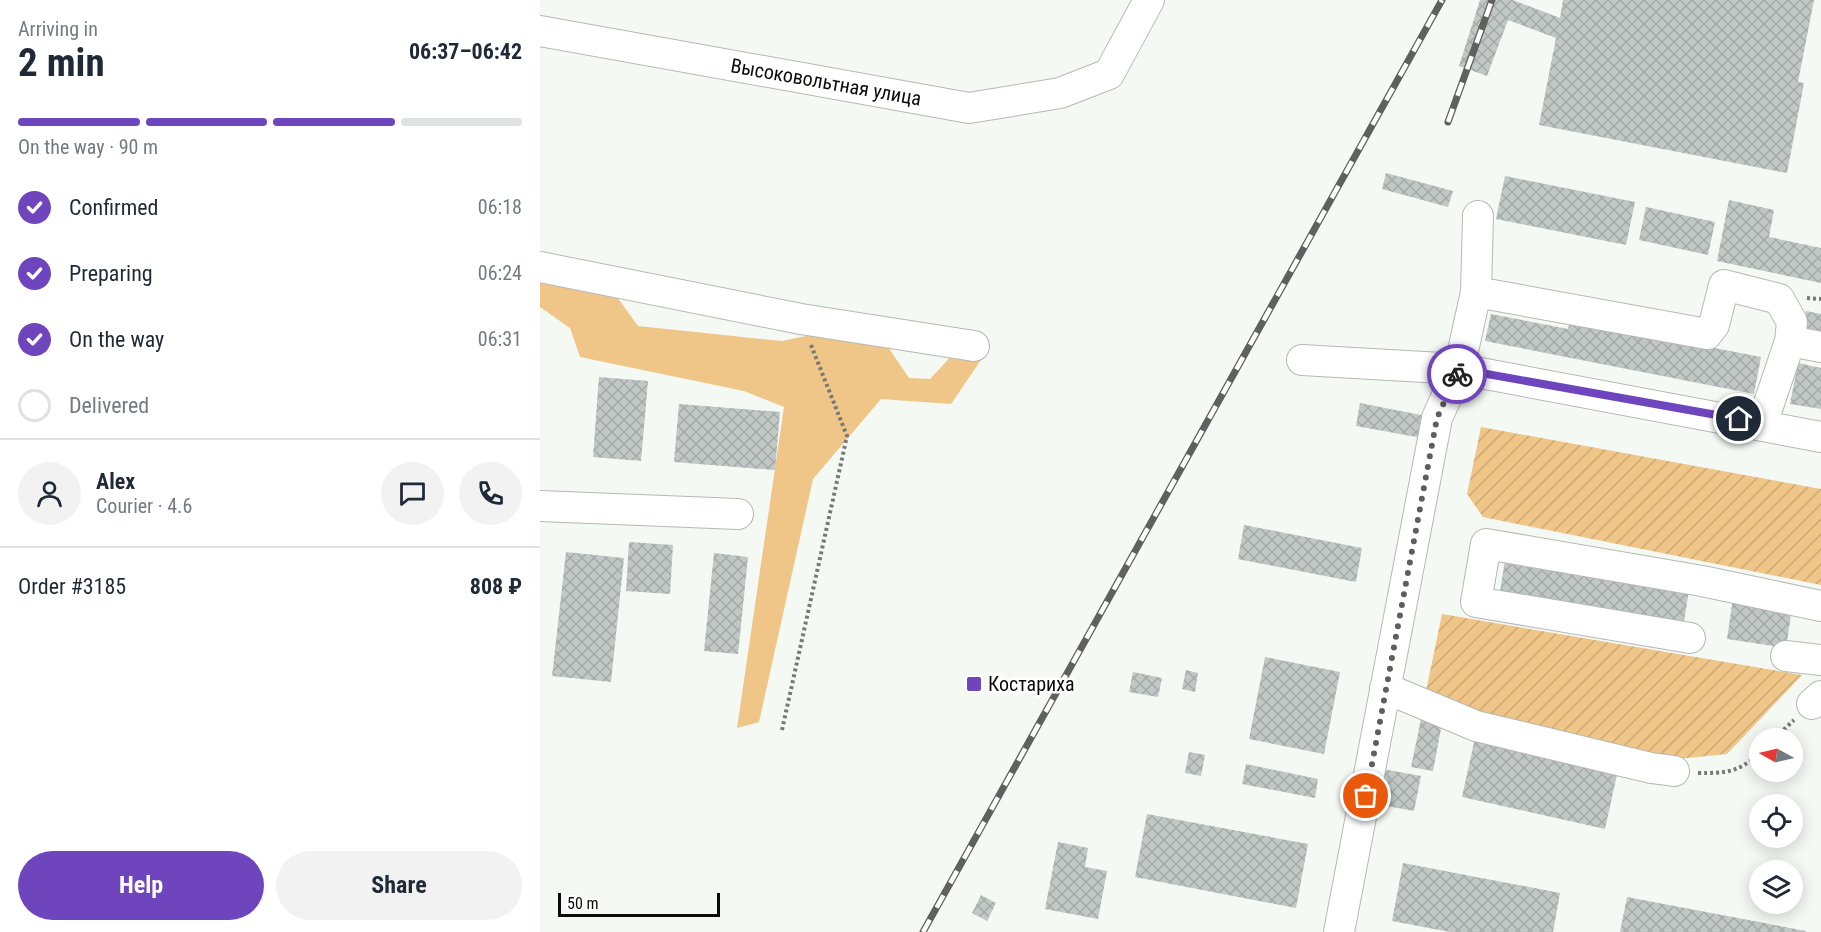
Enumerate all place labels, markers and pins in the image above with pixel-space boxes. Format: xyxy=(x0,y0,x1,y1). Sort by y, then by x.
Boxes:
pin xyxy=(1713,393,1764,444)
place label: Костариха xyxy=(988,672,1075,696)
marker: Костариха xyxy=(965,675,983,693)
pin xyxy=(1340,770,1391,821)

